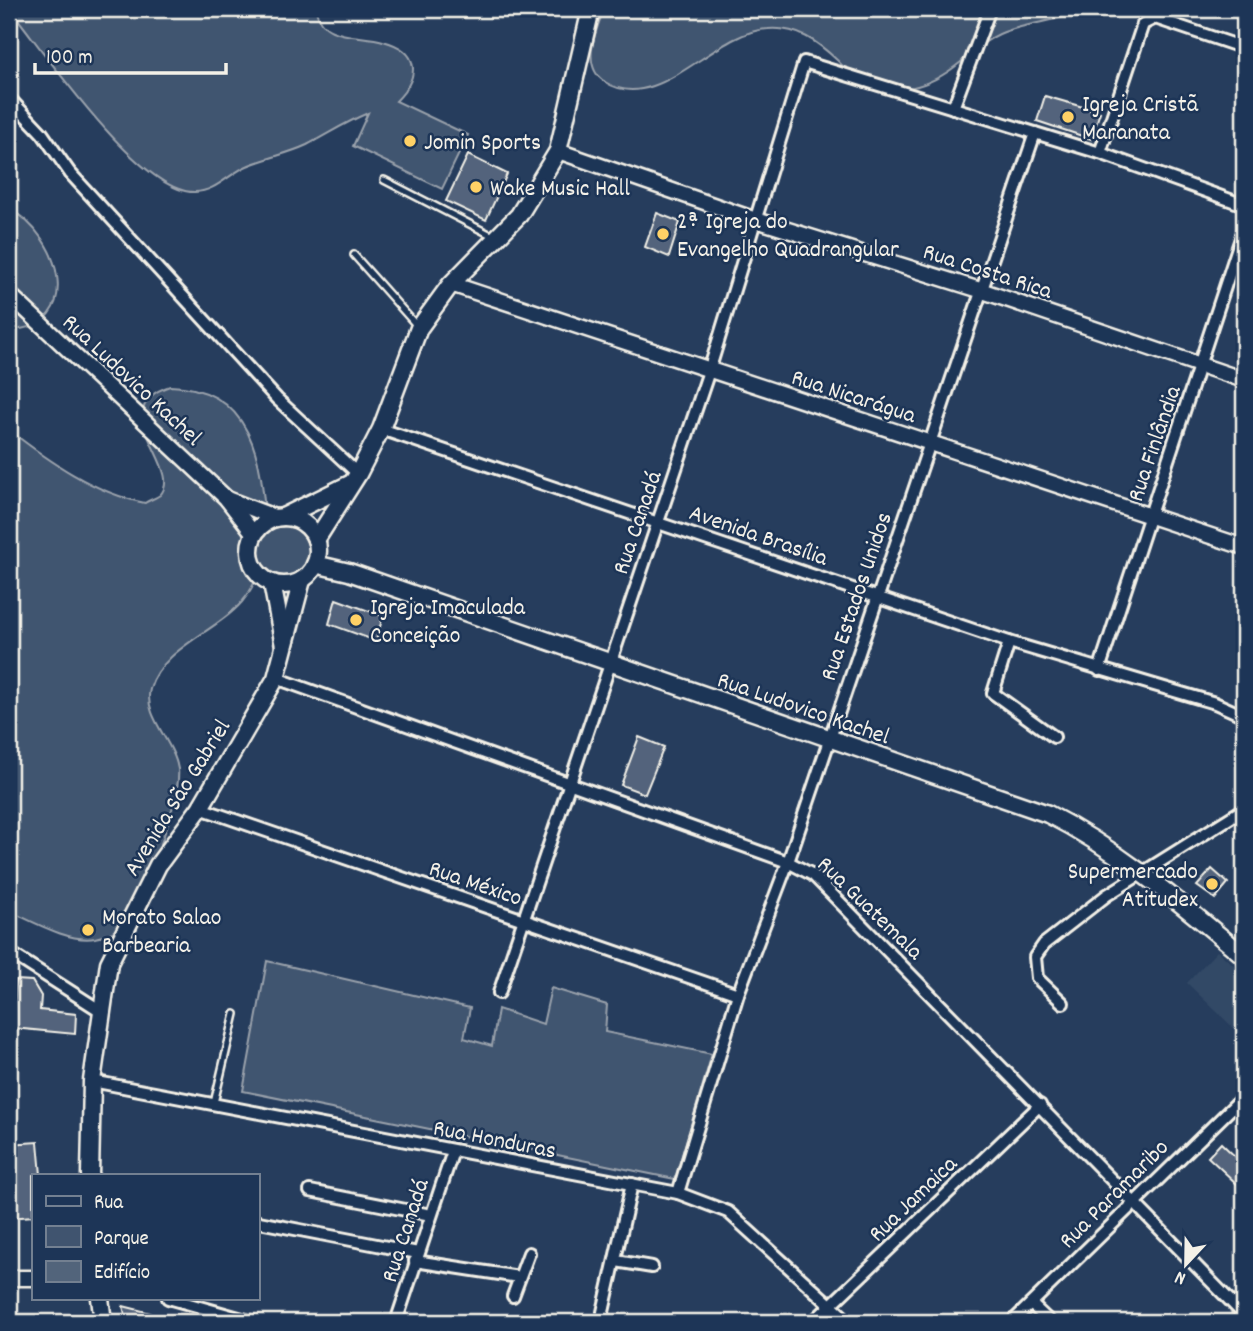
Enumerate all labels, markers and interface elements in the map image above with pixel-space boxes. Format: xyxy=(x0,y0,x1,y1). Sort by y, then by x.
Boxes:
scale bar xyxy=(35,32,226,76)
text: 100 m xyxy=(46,44,93,74)
place label: Igreja Cristã Maranata xyxy=(1082,89,1199,151)
marker: Igreja Cristã Maranata xyxy=(1060,109,1076,125)
place label: Jomin Sports xyxy=(424,127,541,161)
marker: Jomin Sports xyxy=(402,133,418,149)
place label: Wake Music Hall xyxy=(490,173,630,207)
marker: Wake Music Hall xyxy=(468,179,484,195)
place label: 2ª Igreja do Evangelho Quadrangular xyxy=(677,206,899,268)
marker: 2ª Igreja do Evangelho Quadrangular xyxy=(655,226,671,242)
street label: Rua Costa Rica xyxy=(918,236,1057,310)
street label: Rua Ludovico Kachel xyxy=(53,307,209,455)
street label: Rua Nicarágua xyxy=(787,362,920,434)
street label: Rua Finlândia xyxy=(1120,381,1192,507)
street label: Rua Canadá xyxy=(605,467,672,579)
street label: Avenida Brasília xyxy=(684,497,833,577)
street label: Rua Estados Unidos xyxy=(813,508,903,686)
place label: Igreja Imaculada Conceição xyxy=(370,592,526,654)
marker: Igreja Imaculada Conceição xyxy=(348,612,364,628)
street label: Rua Ludovico Kachel xyxy=(712,664,894,755)
street label: Avenida São Gabriel xyxy=(117,713,241,884)
street label: Rua Guatemala xyxy=(808,849,930,969)
street label: Rua México xyxy=(424,853,526,917)
place label: Supermercado Atitudex xyxy=(1068,856,1198,918)
marker: Supermercado Atitudex xyxy=(1204,876,1220,892)
place label: Morato Salao Barbearia xyxy=(102,902,221,964)
marker: Morato Salao Barbearia xyxy=(80,922,96,938)
street label: Rua Honduras xyxy=(430,1112,559,1170)
street label: Rua Paramaribo xyxy=(1052,1132,1178,1258)
street label: Rua Jamaica xyxy=(862,1149,967,1251)
legend xyxy=(32,1174,259,1300)
street label: Rua Canadá xyxy=(374,1175,440,1287)
text: Rua xyxy=(94,1189,124,1219)
text: Parque xyxy=(94,1225,149,1255)
north arrow xyxy=(1152,1230,1222,1300)
text: Edifício xyxy=(94,1259,150,1289)
text: N xyxy=(1172,1262,1190,1291)

